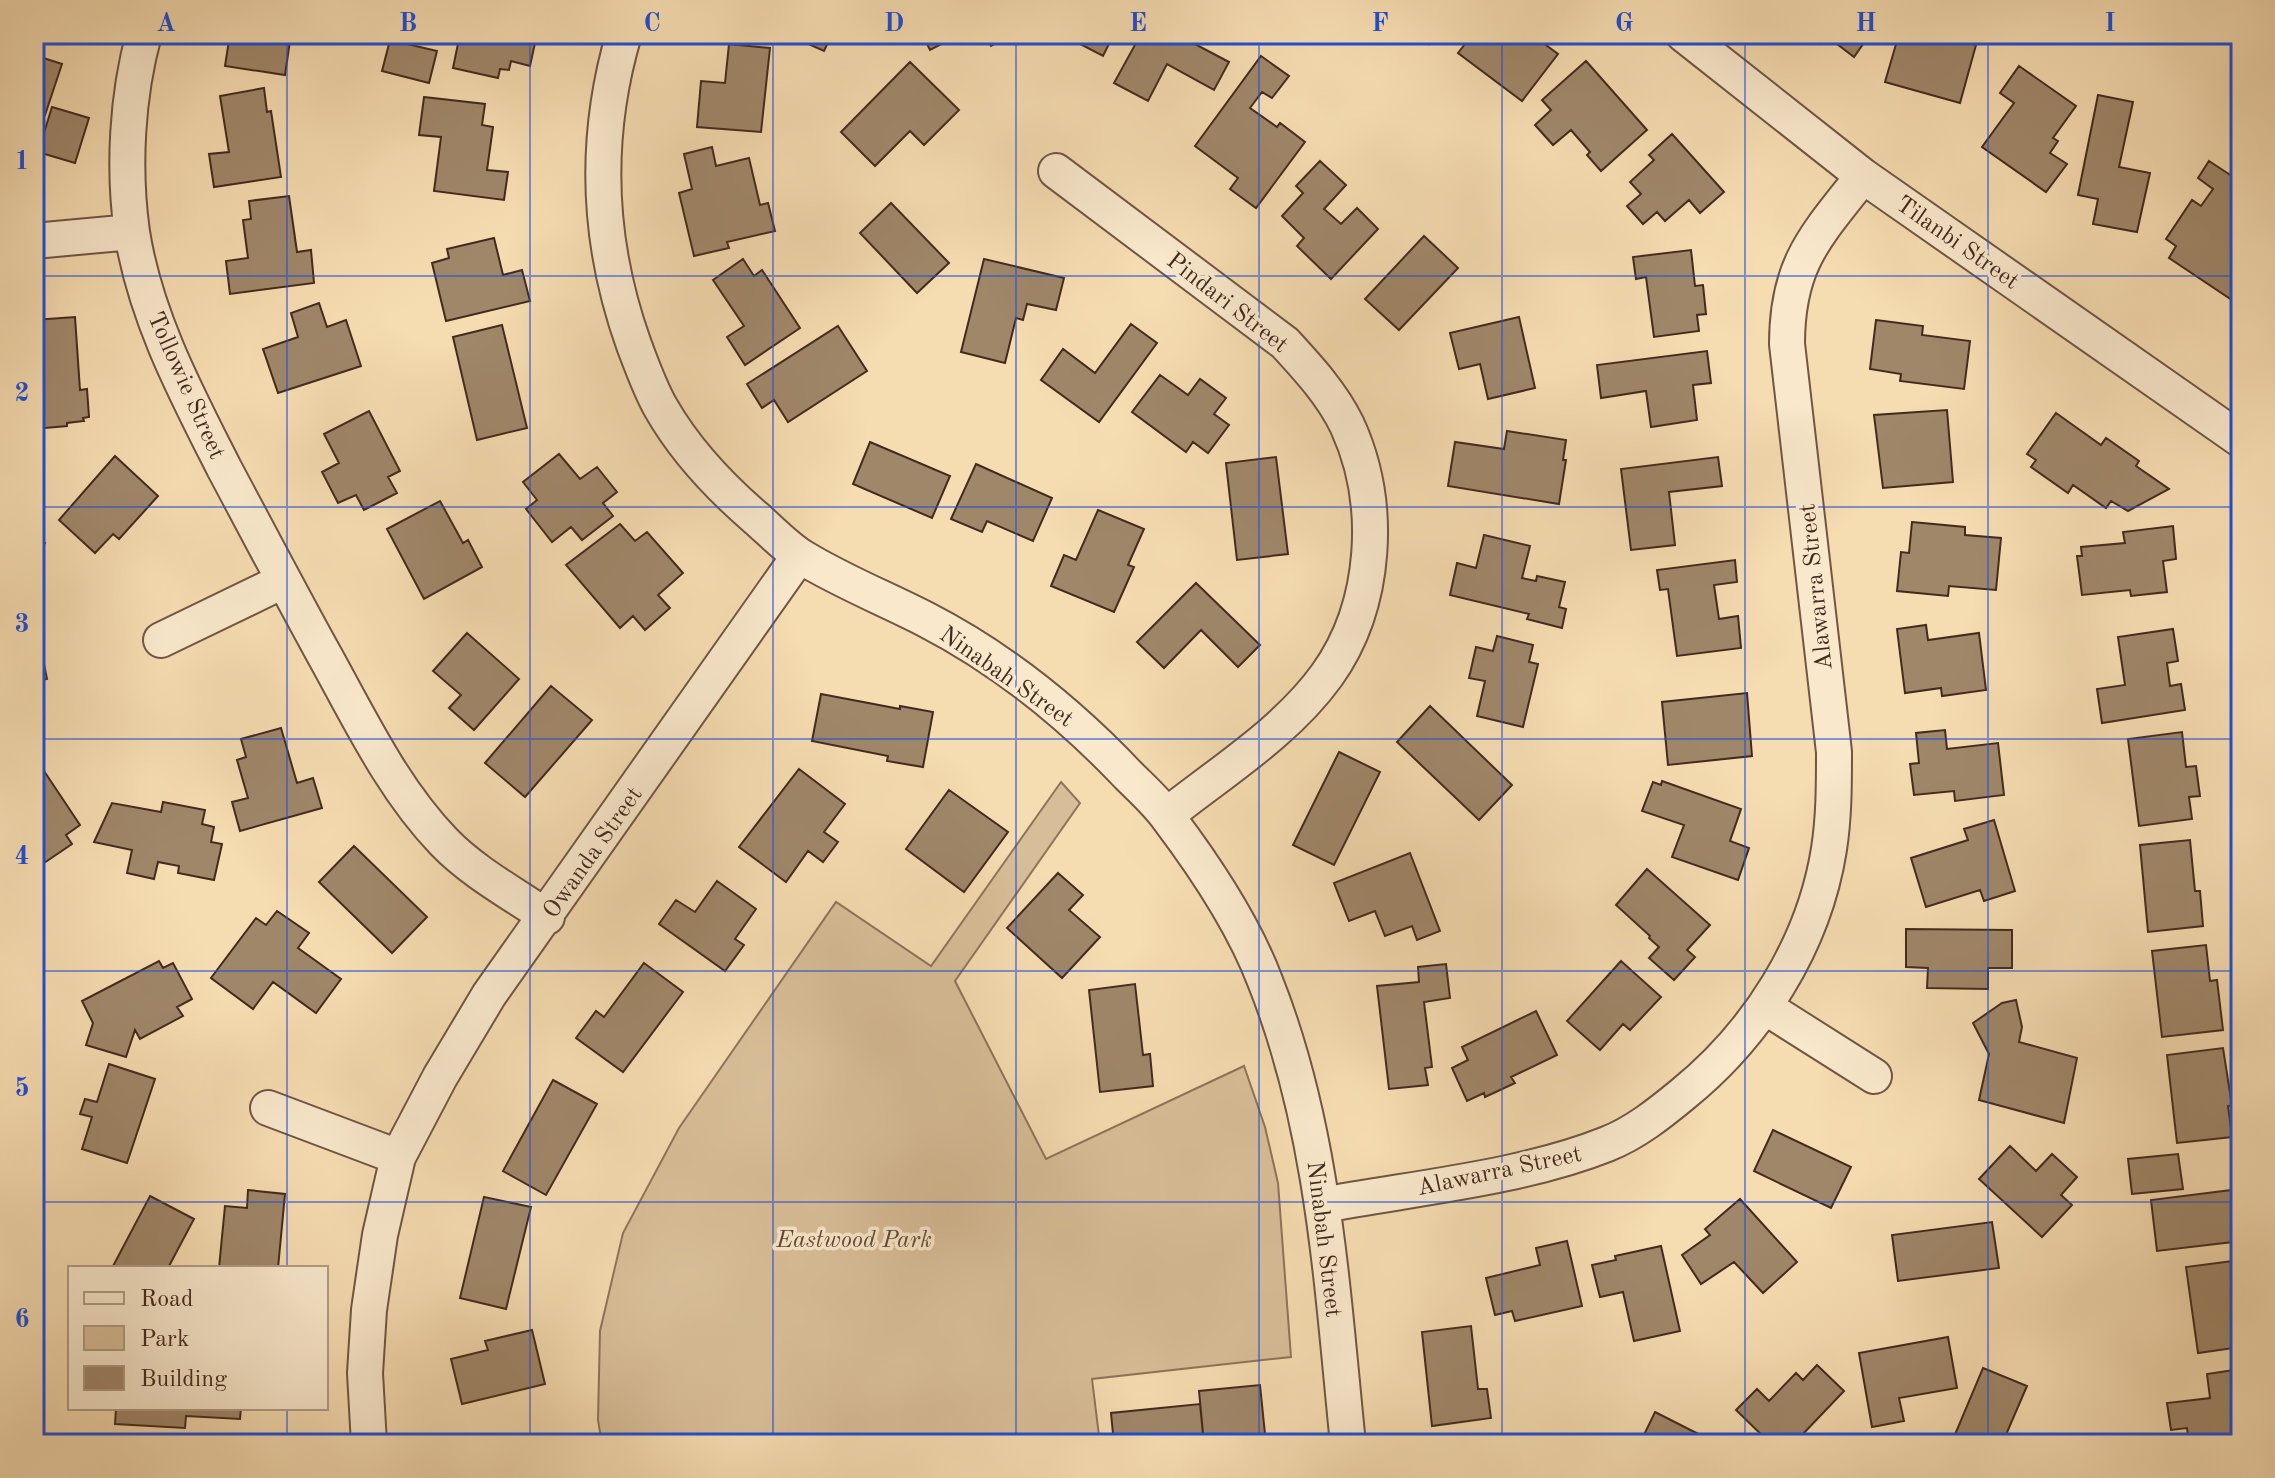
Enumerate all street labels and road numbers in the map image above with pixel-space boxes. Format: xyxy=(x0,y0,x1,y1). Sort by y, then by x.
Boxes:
street label: Tilanbi Street xyxy=(1891,193,2023,295)
street label: Pindari Street xyxy=(1162,249,1292,358)
street label: Tollowie Street xyxy=(142,309,228,463)
street label: Alawarra Street xyxy=(1796,502,1838,671)
street label: Ninabah Street xyxy=(935,623,1077,733)
street label: Owanda Street xyxy=(540,783,648,923)
street label: Alawarra Street xyxy=(1415,1143,1584,1201)
street label: Ninabah Street xyxy=(1302,1160,1345,1319)

